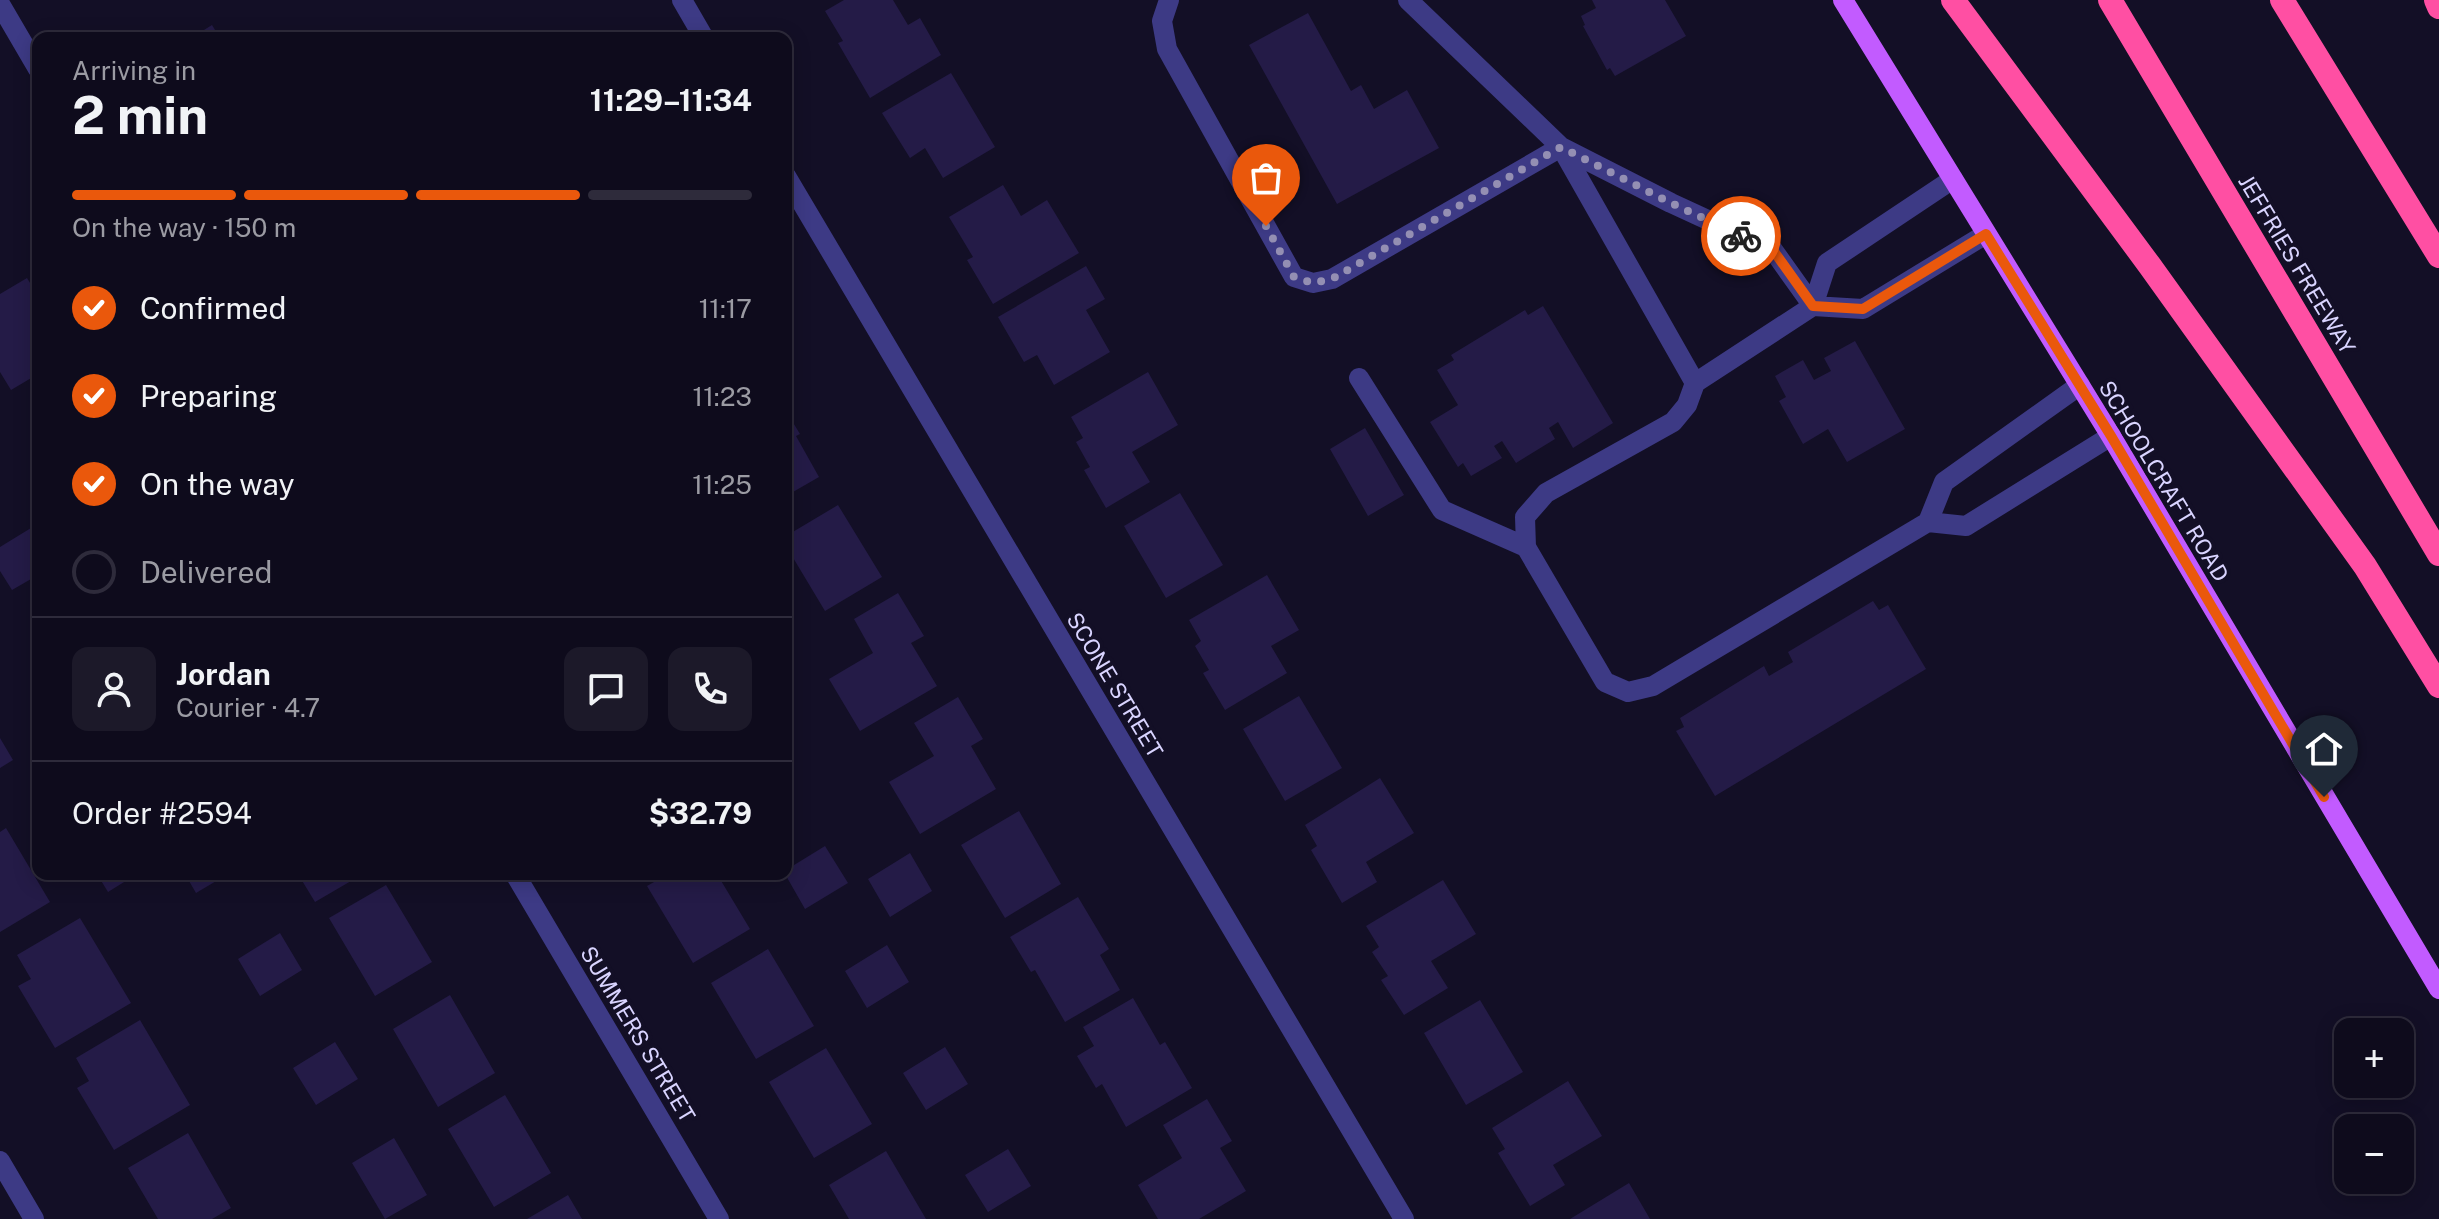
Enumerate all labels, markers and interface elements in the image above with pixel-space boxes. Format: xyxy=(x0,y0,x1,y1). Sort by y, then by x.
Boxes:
text: Arriving in xyxy=(72,55,196,86)
text: 11:29–11:34 xyxy=(590,82,752,118)
text: 2 min xyxy=(72,85,208,146)
pin xyxy=(1232,144,1300,226)
icon: bag xyxy=(1244,156,1288,200)
street label: JEFFRIES FREEWAY xyxy=(2233,170,2361,359)
courier xyxy=(1701,196,1781,276)
text: On the way · 150 m xyxy=(72,212,296,243)
icon: bike xyxy=(1719,214,1763,258)
icon: check xyxy=(72,286,116,330)
text: Confirmed xyxy=(140,290,286,326)
text: 11:17 xyxy=(699,293,752,324)
icon: check xyxy=(72,374,116,418)
street label: SCHOOLCRAFT ROAD xyxy=(2094,376,2234,586)
text: Preparing xyxy=(140,378,277,414)
text: 11:23 xyxy=(693,381,752,412)
icon: check xyxy=(72,462,116,506)
text: On the way xyxy=(140,466,294,502)
text: 11:25 xyxy=(692,469,752,500)
text: Delivered xyxy=(140,554,272,590)
street label: SCONE STREET xyxy=(1061,608,1169,762)
button: person xyxy=(72,647,156,731)
button: chat xyxy=(564,647,648,731)
button: phone xyxy=(668,647,752,731)
text: Jordan xyxy=(176,656,271,692)
text: Courier · 4.7 xyxy=(176,692,320,723)
pin xyxy=(2290,715,2358,797)
icon: home xyxy=(2302,727,2346,771)
text: Order #2594 xyxy=(72,795,252,831)
text: $32.79 xyxy=(649,795,752,831)
street label: SUMMERS STREET xyxy=(575,941,701,1127)
map controls xyxy=(2334,1018,2414,1194)
button: + xyxy=(2334,1018,2414,1098)
button: − xyxy=(2334,1114,2414,1194)

